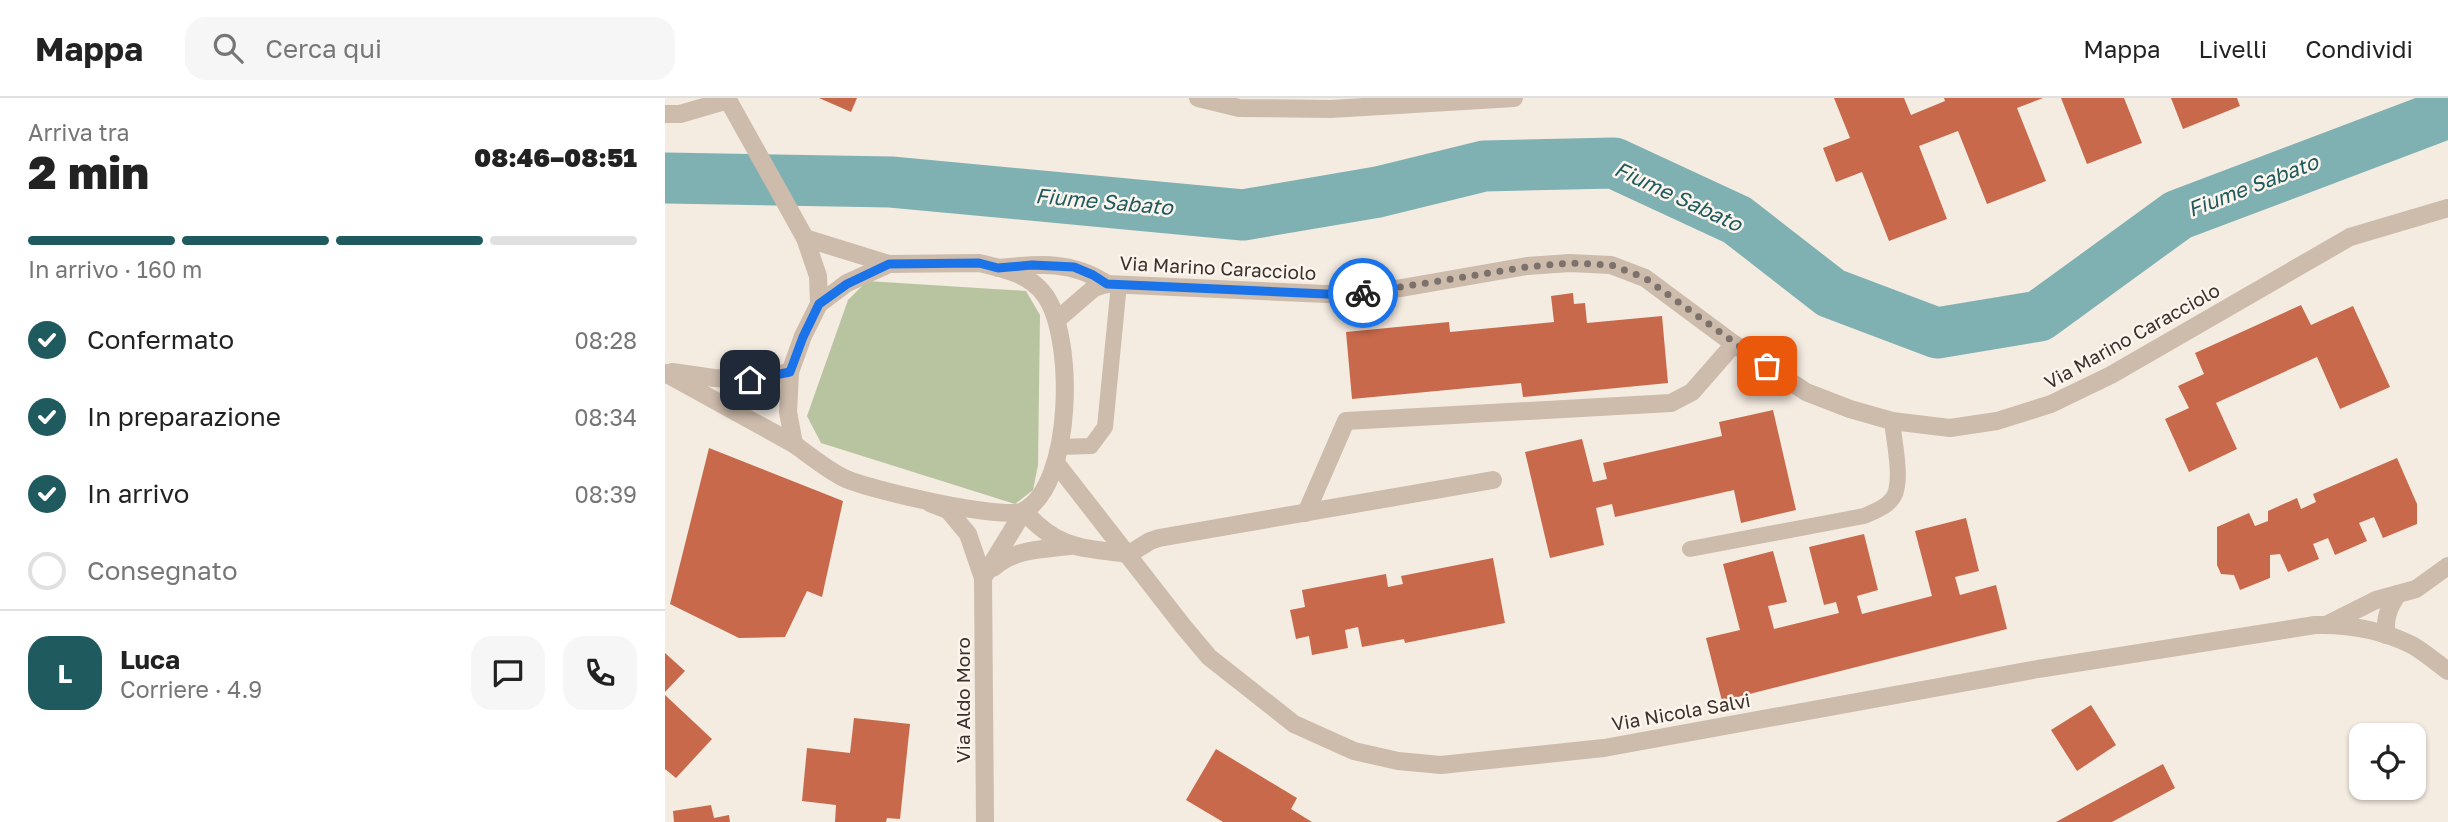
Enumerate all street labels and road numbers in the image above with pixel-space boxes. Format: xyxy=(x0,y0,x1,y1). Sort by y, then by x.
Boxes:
street label: Via Marino Caracciolo xyxy=(1119,251,1317,284)
street label: Via Marino Caracciolo xyxy=(2040,278,2223,393)
street label: Via Aldo Moro xyxy=(951,637,974,763)
street label: Via Nicola Salvi xyxy=(1610,688,1752,735)

